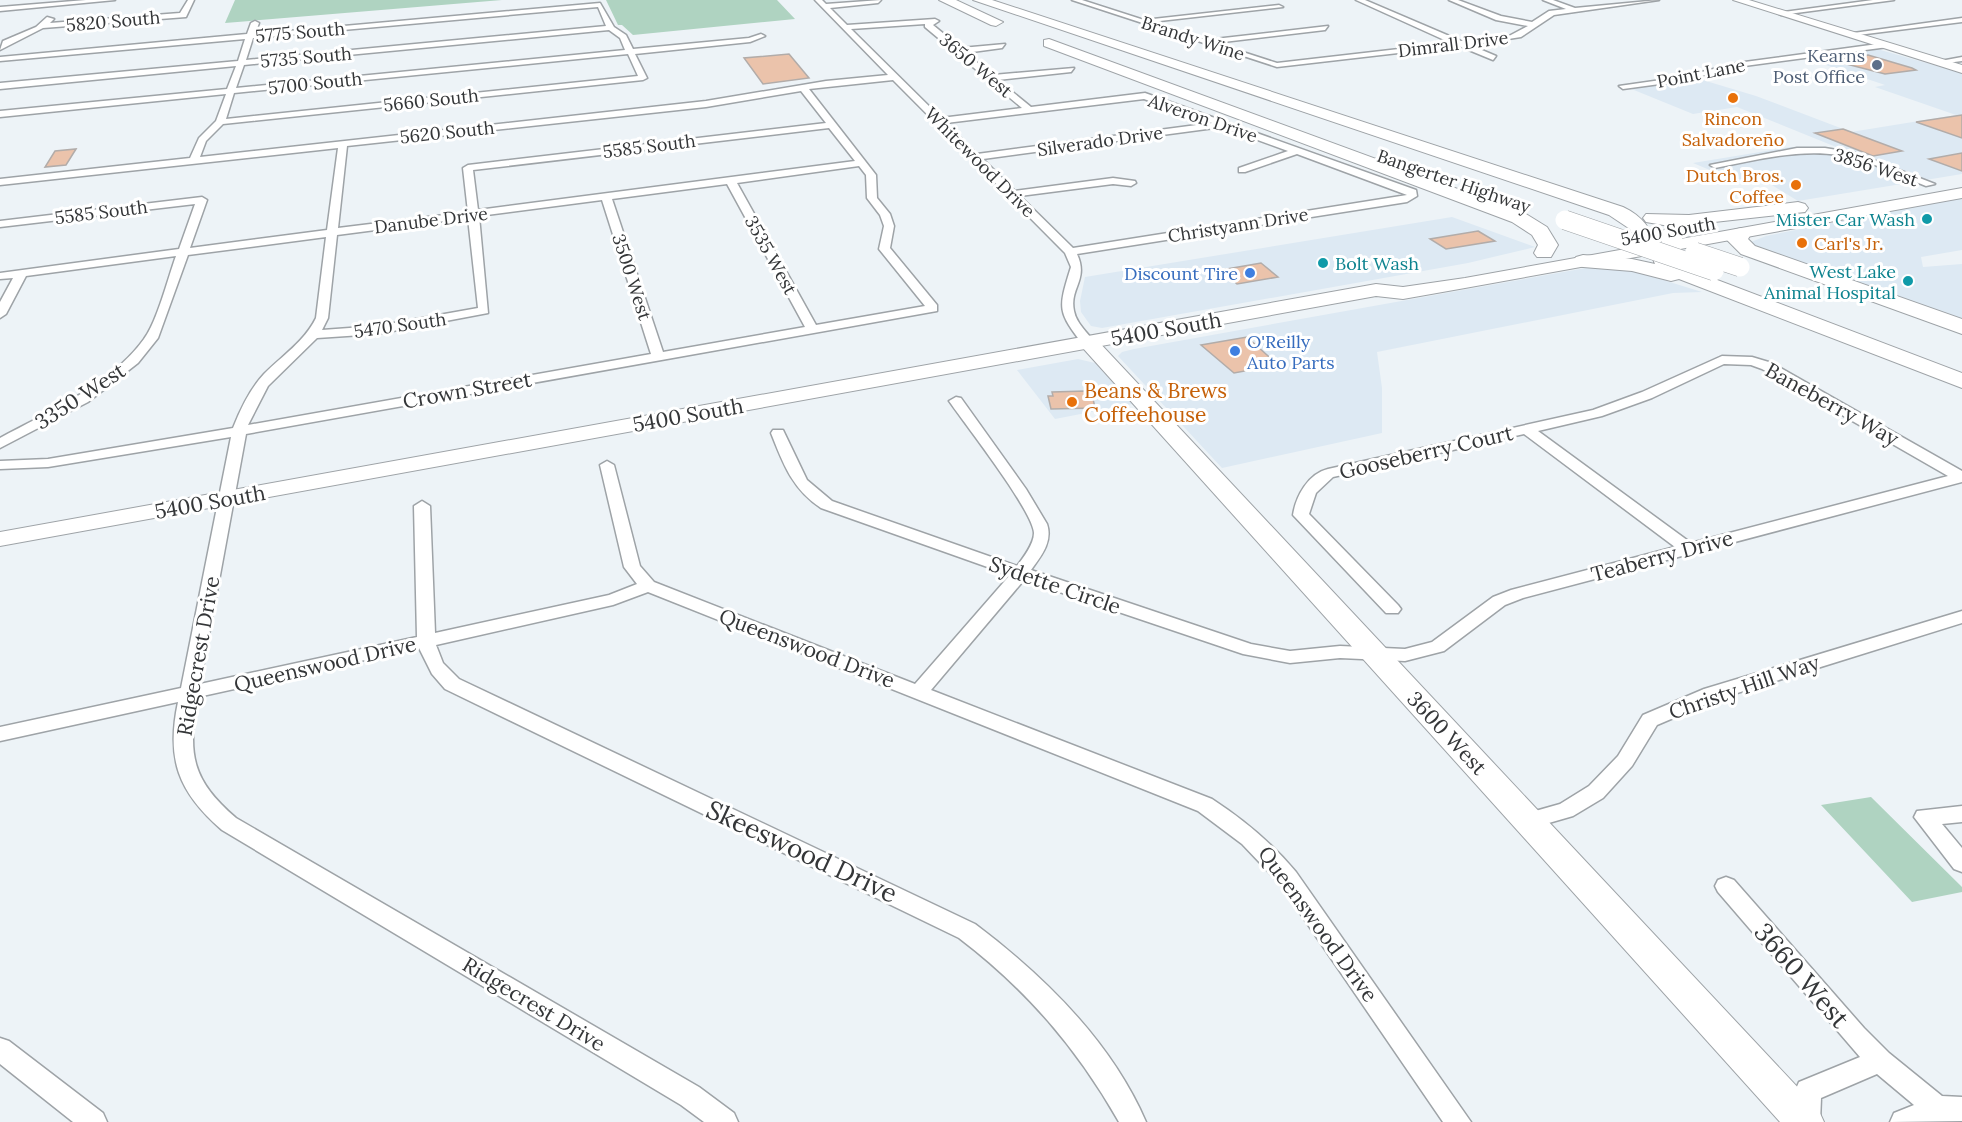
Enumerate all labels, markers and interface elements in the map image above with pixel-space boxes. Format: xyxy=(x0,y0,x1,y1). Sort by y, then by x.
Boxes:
street label: 5820 South xyxy=(65,5,161,37)
street label: Brandy Wine xyxy=(1138,11,1248,66)
street label: 5775 South xyxy=(254,17,346,47)
street label: Dimrall Drive xyxy=(1396,26,1510,62)
street label: 3650 West xyxy=(935,28,1017,102)
street label: 5735 South xyxy=(259,42,353,72)
place label: Kearns Post Office xyxy=(1773,44,1865,88)
street label: Point Lane xyxy=(1655,53,1747,93)
marker: Kearns Post Office xyxy=(1870,58,1884,72)
street label: 5700 South xyxy=(267,67,363,99)
street label: 5660 South xyxy=(382,84,480,116)
street label: Alveron Drive xyxy=(1145,88,1261,147)
marker: Rincon Salvadoreño xyxy=(1726,91,1740,105)
street label: Whitewood Drive xyxy=(920,102,1040,222)
place label: Rincon Salvadoreño xyxy=(1682,107,1784,151)
street label: 5620 South xyxy=(399,116,496,148)
street label: Silverado Drive xyxy=(1036,121,1165,161)
street label: 5585 South xyxy=(601,129,697,163)
street label: 3856 West xyxy=(1831,143,1921,191)
street label: Bangerter Highway xyxy=(1374,144,1534,218)
place label: Dutch Bros. Coffee xyxy=(1686,164,1784,208)
marker: Dutch Bros. Coffee xyxy=(1789,178,1803,192)
street label: 5585 South xyxy=(53,195,149,229)
street label: Danube Drive xyxy=(373,202,489,238)
street label: Christyann Drive xyxy=(1166,203,1310,247)
place label: Mister Car Wash xyxy=(1776,208,1915,231)
street label: 5400 South xyxy=(1619,211,1717,251)
street label: 3535 West xyxy=(740,212,802,299)
marker: Mister Car Wash xyxy=(1920,212,1934,226)
street label: 3500 West xyxy=(607,231,657,323)
place label: Carl's Jr. xyxy=(1814,232,1883,255)
marker: Carl's Jr. xyxy=(1795,236,1809,250)
place label: Bolt Wash xyxy=(1335,252,1419,275)
marker: Bolt Wash xyxy=(1316,256,1330,270)
place label: West Lake Animal Hospital xyxy=(1763,260,1896,304)
place label: Discount Tire xyxy=(1124,262,1238,285)
marker: Discount Tire xyxy=(1243,266,1257,280)
marker: West Lake Animal Hospital xyxy=(1901,274,1915,288)
street label: 5400 South xyxy=(1109,306,1223,352)
street label: 5470 South xyxy=(352,307,448,343)
place label: O'Reilly Auto Parts xyxy=(1246,330,1335,374)
marker: O'Reilly Auto Parts xyxy=(1228,344,1242,358)
street label: 3350 West xyxy=(30,356,131,435)
street label: Baneberry Way xyxy=(1760,356,1904,452)
street label: Crown Street xyxy=(400,365,534,415)
place label: Beans & Brews Coffeehouse xyxy=(1084,377,1227,428)
street label: 5400 South xyxy=(631,392,745,438)
marker: Beans & Brews Coffeehouse xyxy=(1065,395,1079,409)
street label: Gooseberry Court xyxy=(1337,419,1516,485)
street label: 5400 South xyxy=(153,479,267,525)
street label: Teaberry Drive xyxy=(1588,524,1736,588)
street label: Sydette Circle xyxy=(986,550,1124,620)
street label: Ridgecrest Drive xyxy=(171,574,225,738)
street label: Queenswood Drive xyxy=(715,602,899,694)
street label: Queenswood Drive xyxy=(231,630,419,698)
street label: Christy Hill Way xyxy=(1665,649,1823,725)
street label: 3600 West xyxy=(1401,685,1493,781)
street label: Skeeswood Drive xyxy=(701,792,903,910)
street label: Queenswood Drive xyxy=(1252,841,1384,1007)
street label: 3660 West xyxy=(1747,916,1857,1034)
street label: Ridgecrest Drive xyxy=(458,951,610,1057)

